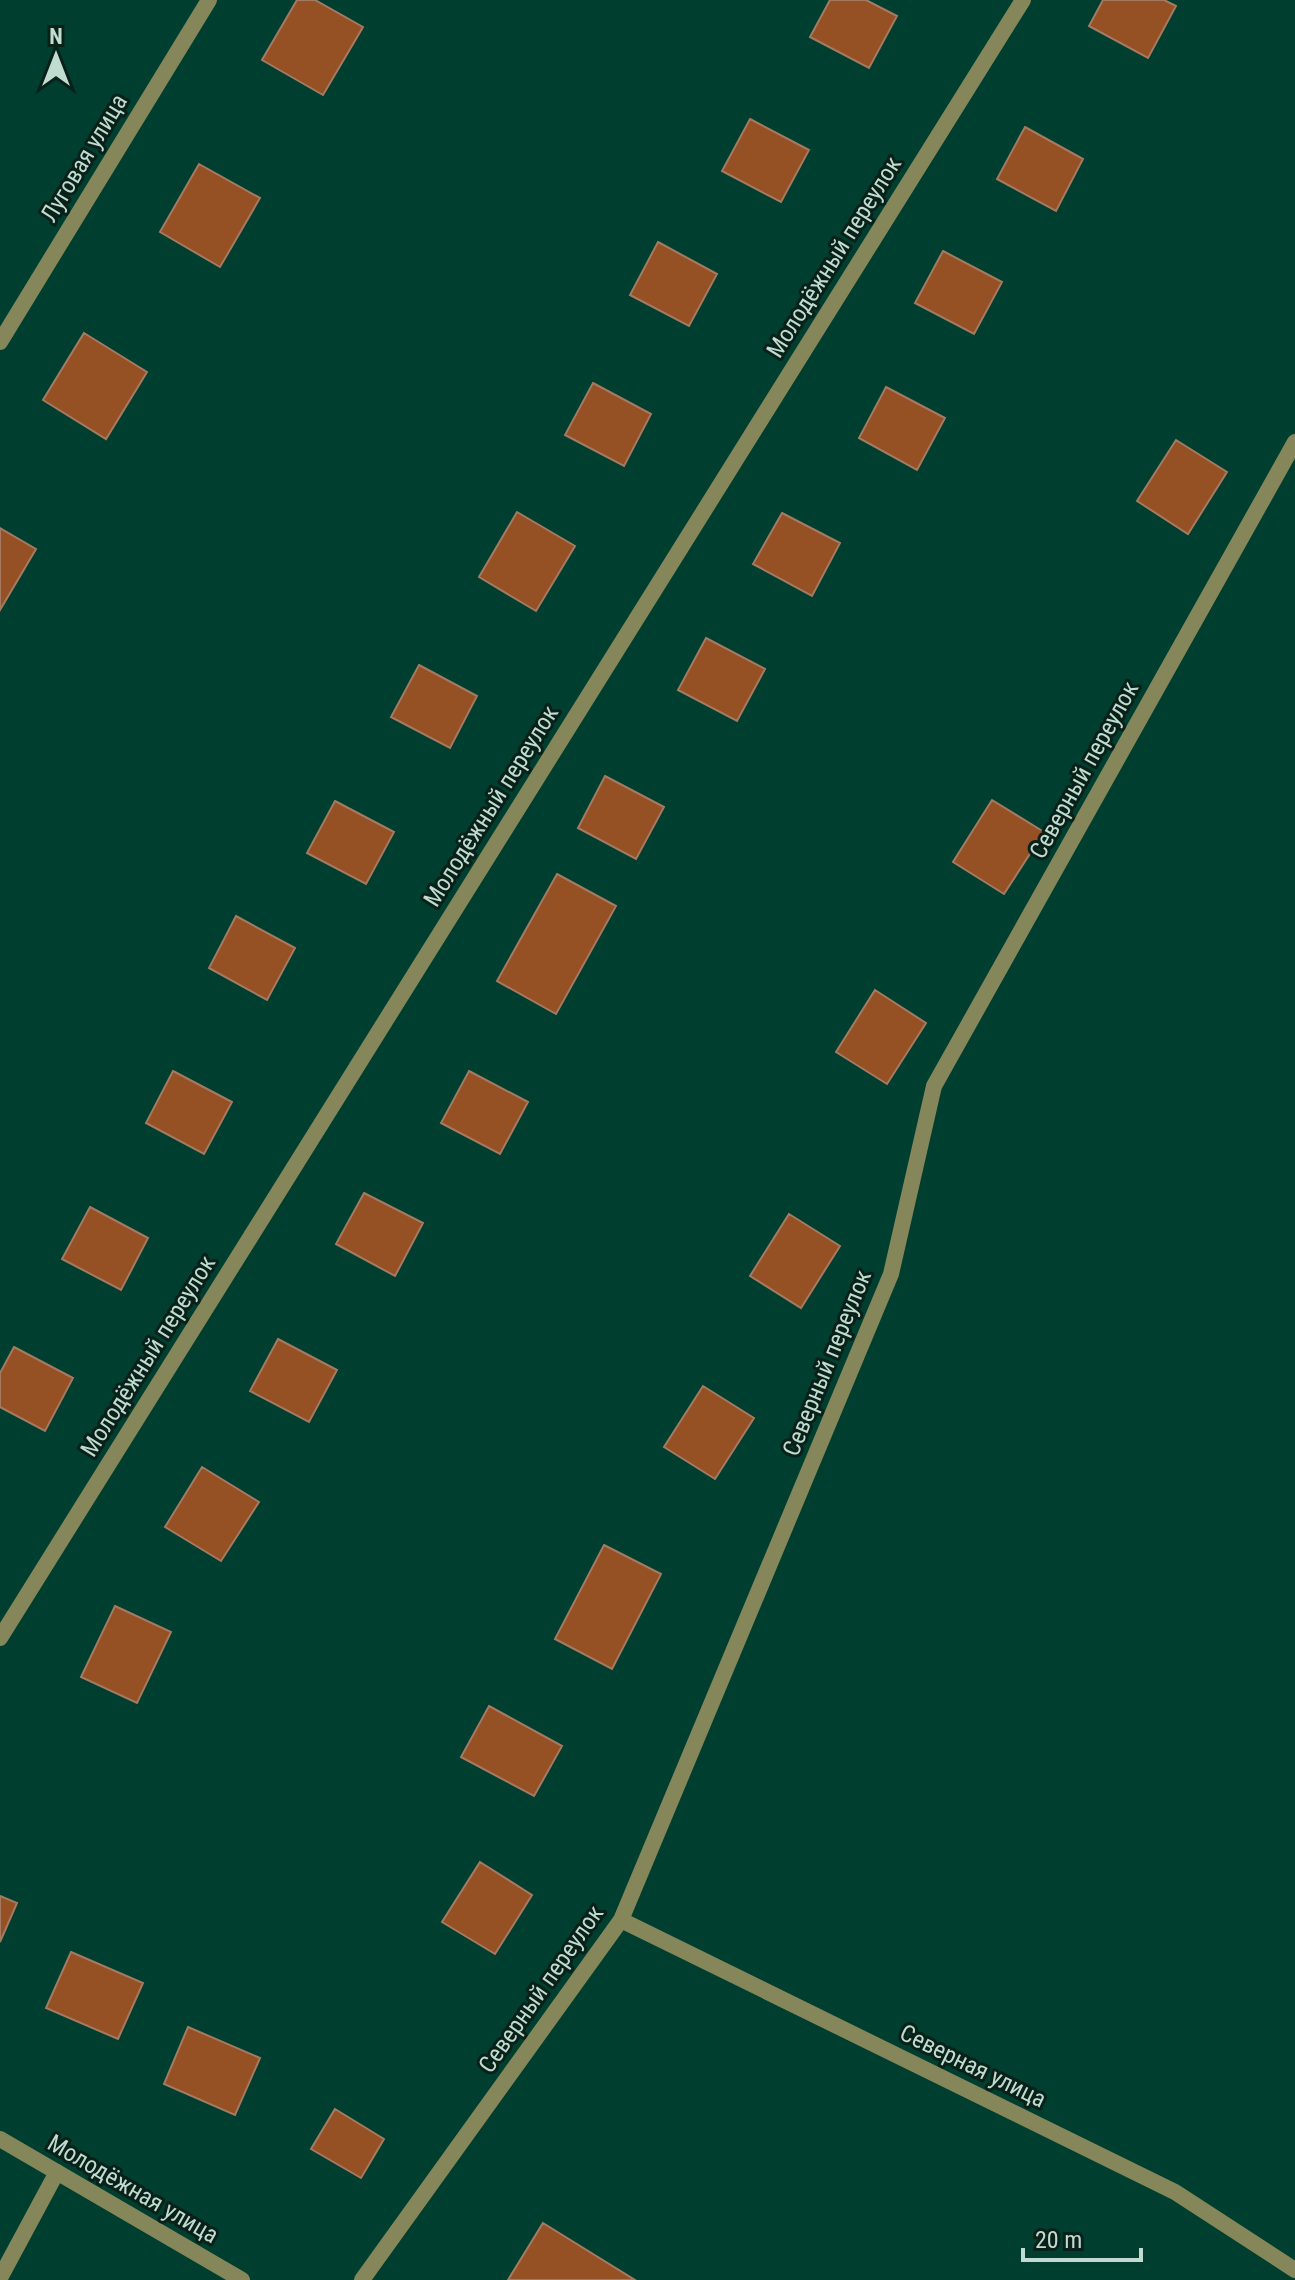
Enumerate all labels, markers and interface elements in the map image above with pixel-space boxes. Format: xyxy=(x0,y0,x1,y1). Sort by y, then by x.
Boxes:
north arrow xyxy=(16,16,96,96)
text: N xyxy=(49,24,63,49)
street label: Луговая улица xyxy=(35,89,133,227)
street label: Молодёжный переулок xyxy=(761,151,907,363)
street label: Северный переулок xyxy=(1024,676,1144,863)
street label: Молодёжный переулок xyxy=(418,700,564,912)
street label: Молодёжный переулок xyxy=(75,1250,221,1462)
street label: Северный переулок xyxy=(777,1266,877,1460)
street label: Северный переулок xyxy=(473,1899,610,2078)
street label: Северная улица xyxy=(895,2019,1051,2113)
street label: Молодёжная улица xyxy=(43,2129,223,2249)
scale bar xyxy=(1023,2212,1141,2262)
text: 20 m xyxy=(1035,2226,1082,2254)

